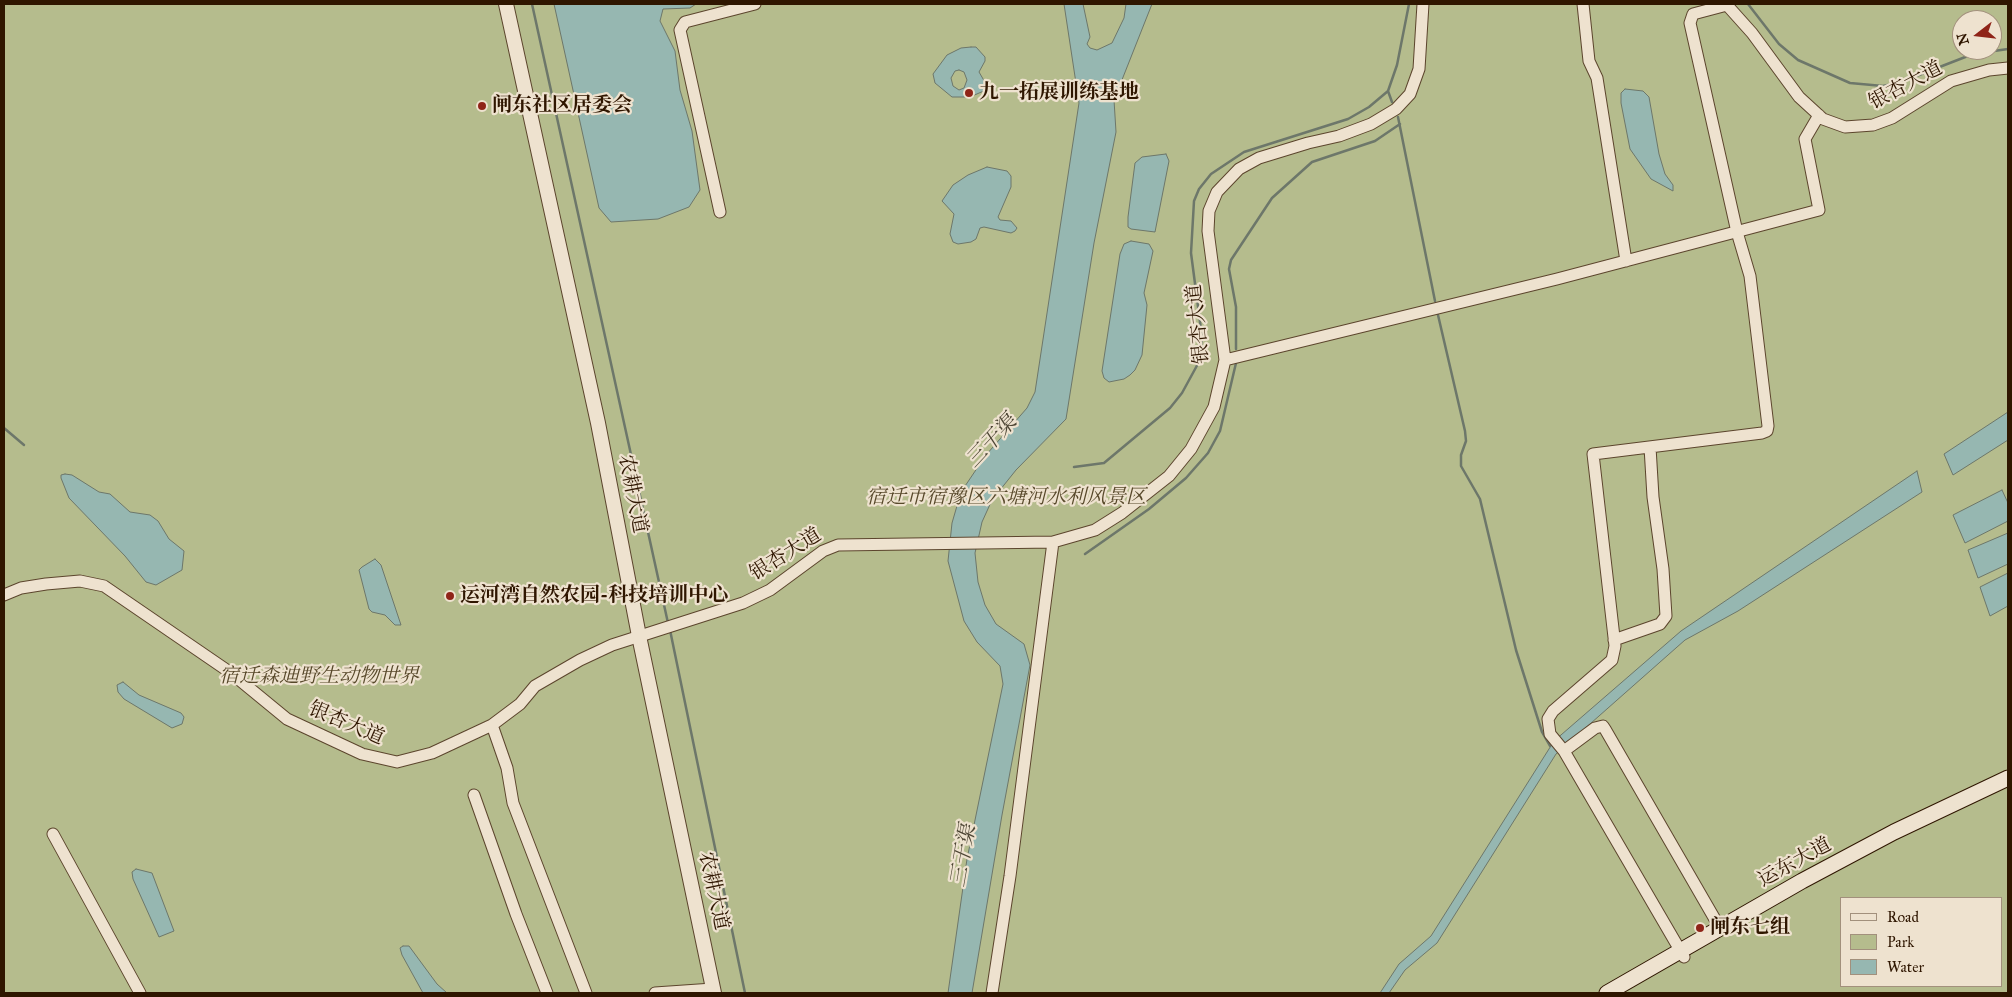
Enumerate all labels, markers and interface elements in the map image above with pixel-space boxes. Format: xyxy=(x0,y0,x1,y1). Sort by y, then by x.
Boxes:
north arrow xyxy=(1952,10,2002,60)
text: N xyxy=(1953,31,1973,47)
street label: 银杏大道 xyxy=(1865,57,1947,115)
place label: 九一拓展训练基地 xyxy=(979,81,1139,105)
marker: 九一拓展训练基地 xyxy=(963,87,975,99)
place label: 闸东社区居委会 xyxy=(492,94,632,118)
marker: 闸东社区居委会 xyxy=(476,100,488,112)
street label: 银杏大道 xyxy=(1183,283,1215,365)
water label: 三干渠 xyxy=(961,410,1023,474)
street label: 农耕大道 xyxy=(613,452,651,536)
park label: 宿迁市宿豫区六塘河水利风景区 xyxy=(866,486,1146,510)
street label: 银杏大道 xyxy=(746,524,826,586)
place label: 运河湾自然农园-科技培训中心 xyxy=(460,584,728,608)
marker: 运河湾自然农园-科技培训中心 xyxy=(444,590,456,602)
park label: 宿迁森迪野生动物世界 xyxy=(219,665,419,689)
street label: 银杏大道 xyxy=(304,697,388,751)
water label: 三干渠 xyxy=(946,823,982,889)
street label: 运东大道 xyxy=(1754,833,1836,893)
street label: 农耕大道 xyxy=(693,849,733,933)
legend xyxy=(1840,897,2002,987)
text: Road xyxy=(1887,908,1919,926)
place label: 闸东七组 xyxy=(1710,916,1790,940)
marker: 闸东七组 xyxy=(1694,922,1706,934)
text: Park xyxy=(1887,933,1914,951)
text: Water xyxy=(1887,958,1924,976)

